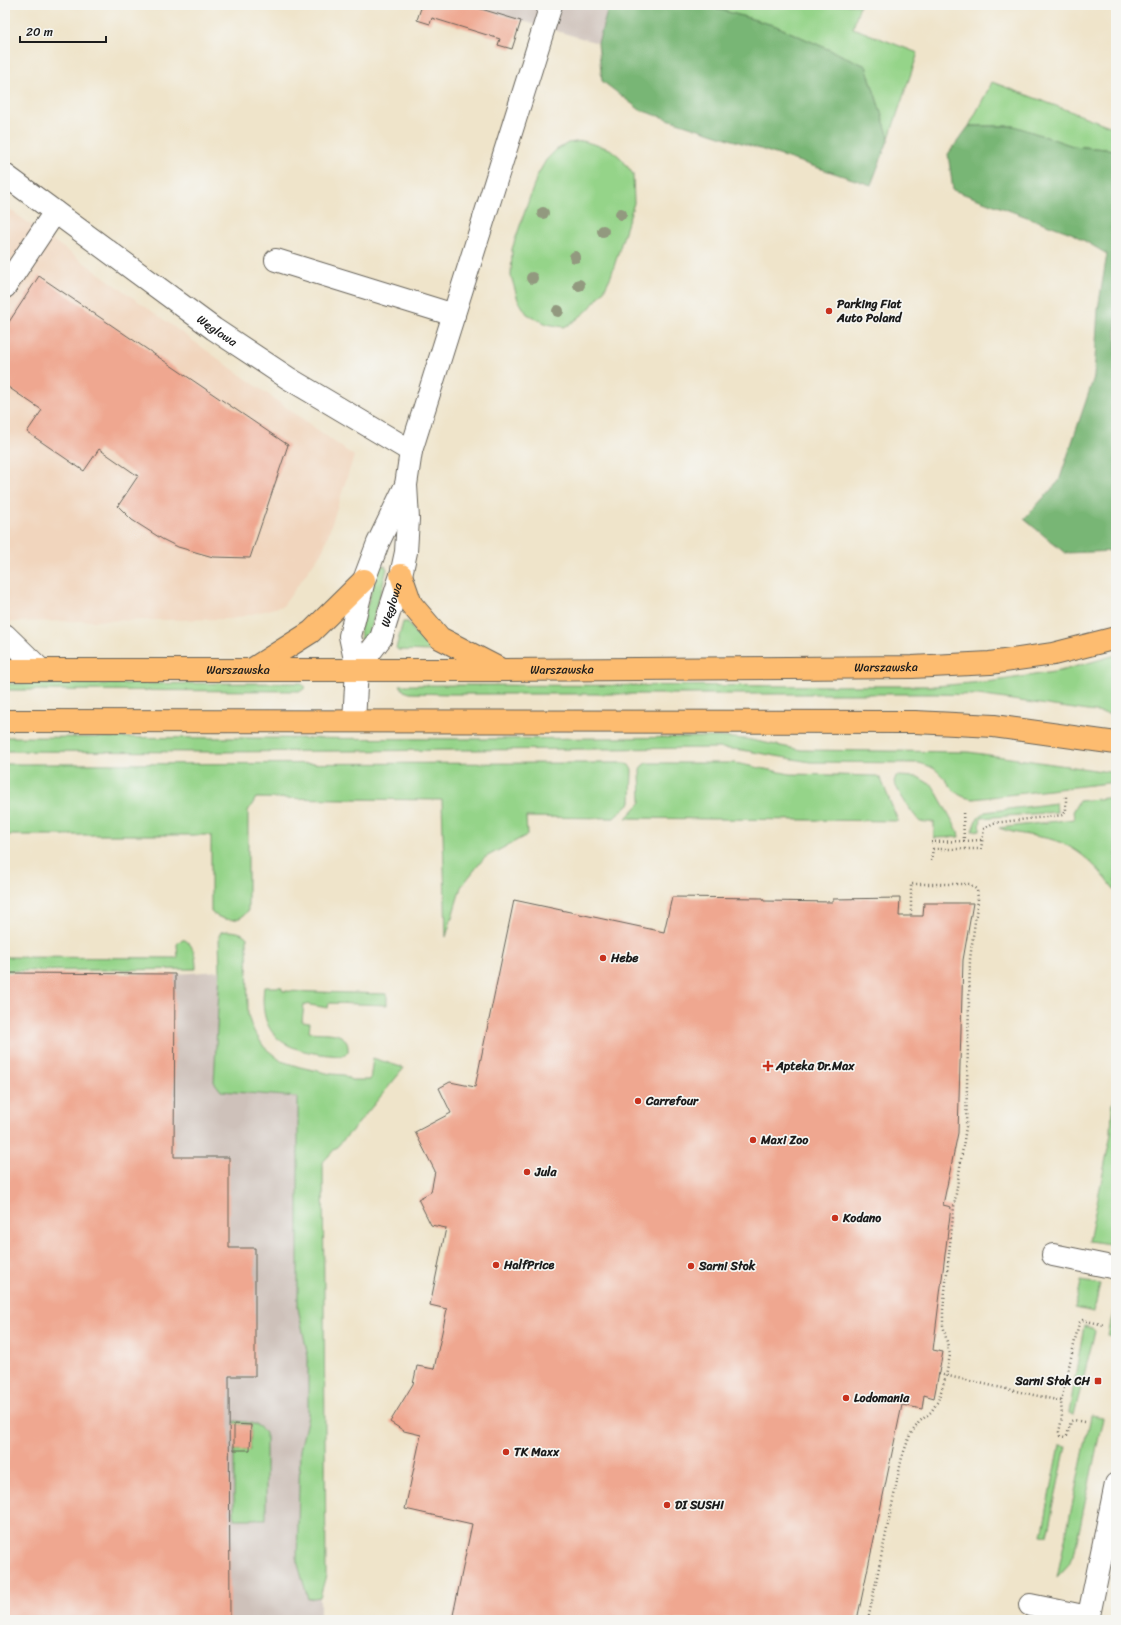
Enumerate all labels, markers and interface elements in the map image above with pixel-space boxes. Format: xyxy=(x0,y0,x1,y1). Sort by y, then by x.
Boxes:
scale bar xyxy=(20,18,106,44)
text: 20 m xyxy=(26,21,53,43)
place label: Parking Fiat Auto Poland xyxy=(836,293,903,329)
marker: Parking Fiat Auto Poland xyxy=(824,306,834,316)
street label: Węglowa xyxy=(192,309,243,353)
street label: Węglowa xyxy=(374,579,409,630)
street label: Warszawska xyxy=(854,656,918,678)
street label: Warszawska xyxy=(530,658,594,681)
street label: Warszawska xyxy=(206,659,270,681)
place label: Hebe xyxy=(610,947,639,969)
marker: Hebe xyxy=(598,953,608,963)
place label: Apteka Dr.Max xyxy=(775,1055,855,1077)
marker: Apteka Dr.Max xyxy=(763,1061,773,1071)
place label: Carrefour xyxy=(645,1090,699,1112)
marker: Carrefour xyxy=(633,1096,643,1106)
place label: Maxi Zoo xyxy=(760,1129,809,1151)
marker: Maxi Zoo xyxy=(748,1135,758,1145)
place label: Jula xyxy=(534,1161,557,1183)
marker: Jula xyxy=(522,1167,532,1177)
place label: Kodano xyxy=(842,1207,881,1229)
marker: Kodano xyxy=(830,1213,840,1223)
place label: HalfPrice xyxy=(503,1254,554,1276)
place label: Sarni Stok xyxy=(698,1255,756,1277)
marker: HalfPrice xyxy=(491,1260,501,1270)
marker: Sarni Stok xyxy=(686,1261,696,1271)
place label: Sarni Stok CH xyxy=(1014,1370,1091,1392)
marker: Sarni Stok CH xyxy=(1093,1376,1103,1386)
place label: Lodomania xyxy=(854,1387,910,1409)
marker: Lodomania xyxy=(841,1393,851,1403)
place label: TK Maxx xyxy=(514,1441,560,1463)
marker: TK Maxx xyxy=(501,1447,511,1457)
place label: DI SUSHI xyxy=(675,1494,724,1516)
marker: DI SUSHI xyxy=(662,1500,672,1510)

